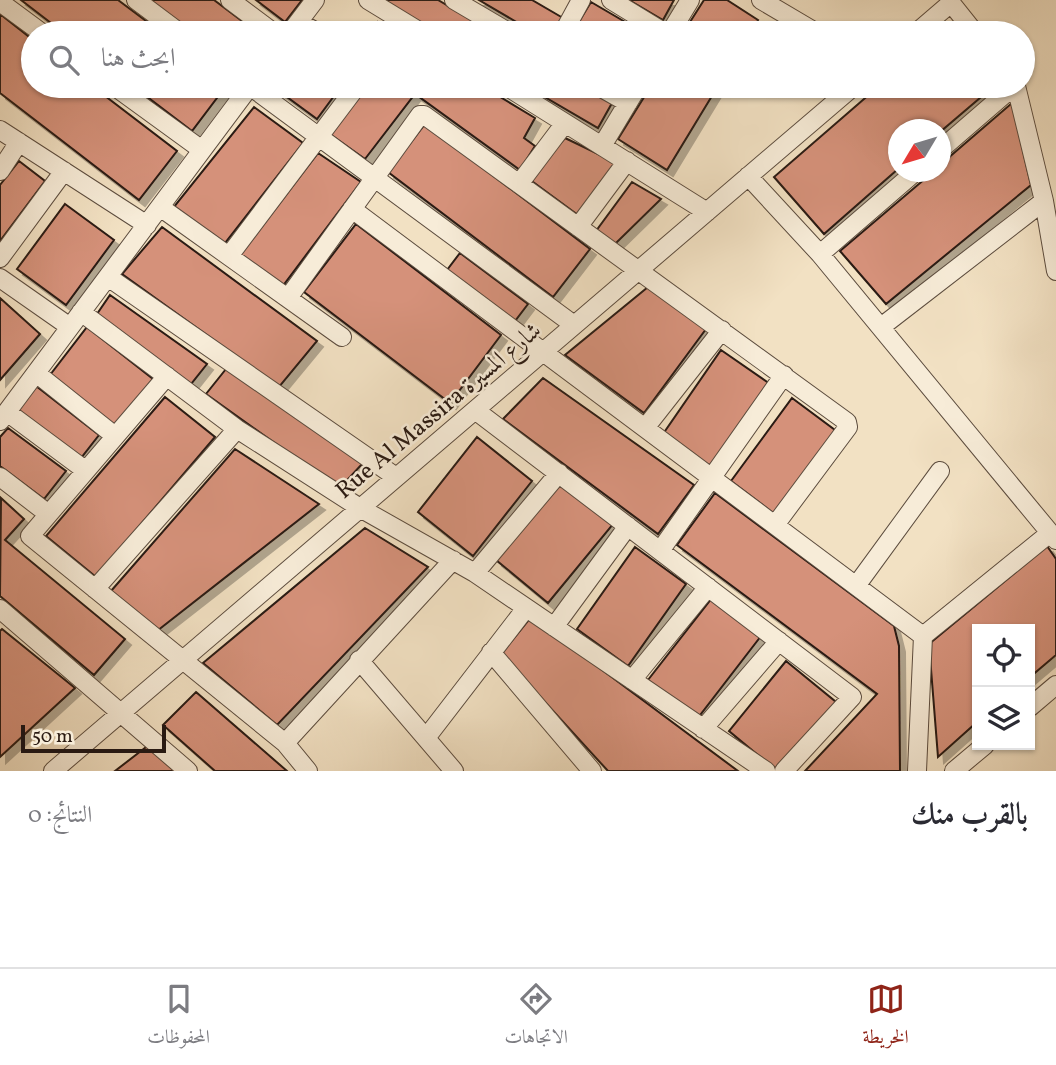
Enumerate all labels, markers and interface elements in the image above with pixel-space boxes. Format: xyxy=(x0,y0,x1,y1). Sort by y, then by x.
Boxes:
search box xyxy=(21,21,1035,98)
icon: search xyxy=(45,41,83,79)
text: ابحث هنا xyxy=(101,41,176,77)
north arrow xyxy=(888,119,951,182)
street label: Rue Al Massira شارع المسيرة xyxy=(329,315,550,509)
map controls xyxy=(972,624,1035,750)
button: locate xyxy=(972,624,1035,687)
button: layers xyxy=(972,687,1035,750)
scale bar xyxy=(21,722,166,754)
text: 50 m xyxy=(32,724,73,750)
text: بالقرب منك xyxy=(911,795,1028,837)
text: النتائج: 0 xyxy=(28,800,92,832)
tab: المحفوظات xyxy=(147,980,210,1055)
tab: الاتجاهات xyxy=(505,980,568,1055)
tab: الخريطة xyxy=(862,980,909,1055)

